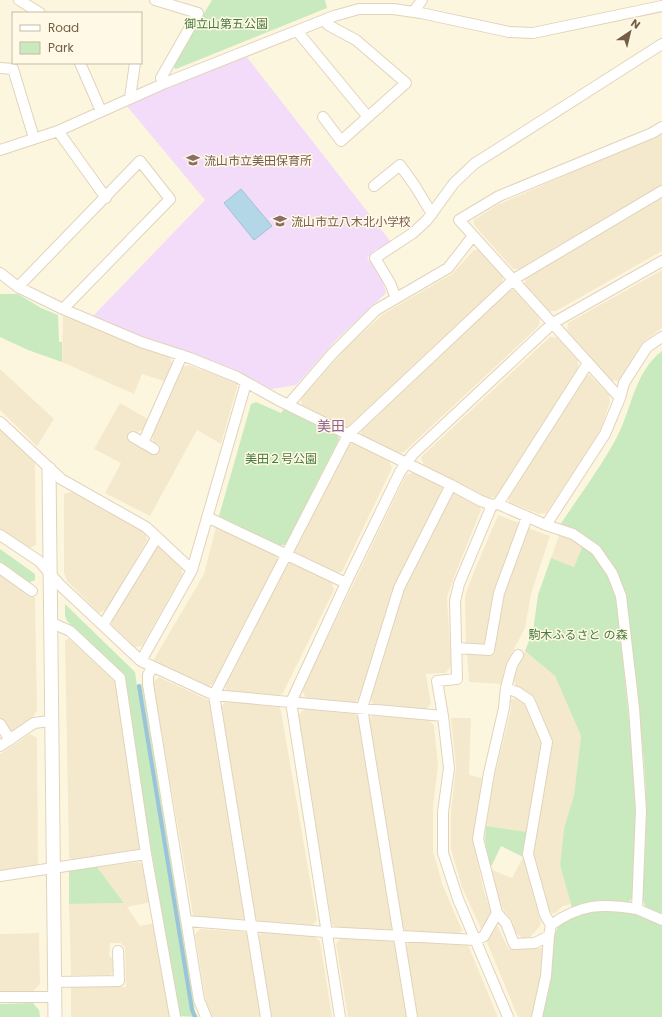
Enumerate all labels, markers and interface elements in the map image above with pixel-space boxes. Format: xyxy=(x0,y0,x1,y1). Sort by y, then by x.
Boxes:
legend xyxy=(12,12,142,64)
north arrow xyxy=(610,12,650,52)
park label: 御立山第五公園 xyxy=(184,15,268,32)
text: N xyxy=(628,15,644,33)
text: Road xyxy=(48,19,79,36)
text: Park xyxy=(48,39,75,56)
school or university icon: 流山市立美田保育所 xyxy=(185,152,201,168)
place label: 流山市立美田保育所 xyxy=(204,152,312,169)
school or university icon: 流山市立八木北小学校 xyxy=(272,213,288,229)
place label: 流山市立八木北小学校 xyxy=(291,213,411,230)
district label: 美田 xyxy=(317,416,345,436)
park label: 美田２号公園 xyxy=(245,450,317,467)
park label: 駒木ふるさと の森 xyxy=(528,626,628,643)

